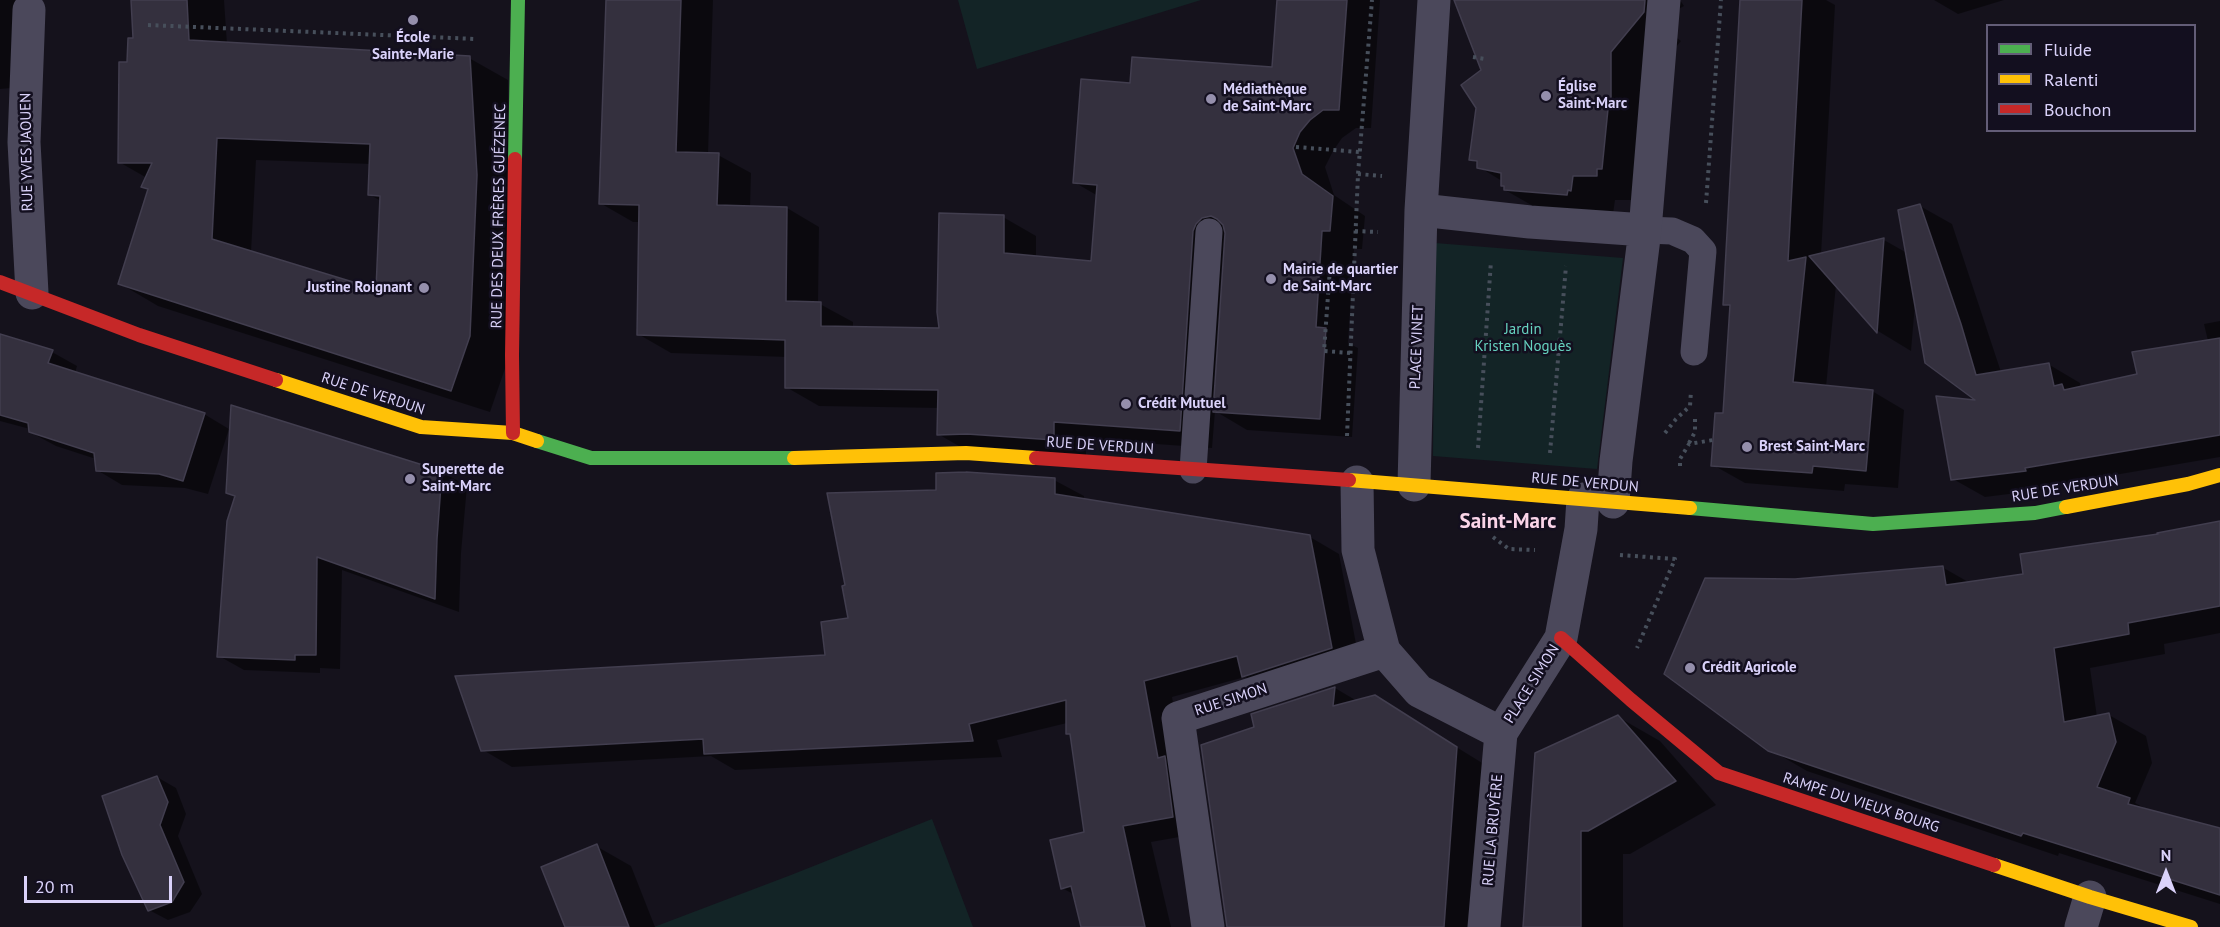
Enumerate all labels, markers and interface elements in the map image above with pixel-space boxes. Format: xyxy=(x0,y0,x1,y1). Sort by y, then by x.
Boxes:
marker: École Sainte-Marie xyxy=(406,13,420,27)
legend xyxy=(1986,24,2196,132)
place label: École Sainte-Marie xyxy=(372,29,454,64)
text: Fluide xyxy=(2044,38,2092,61)
text: Ralenti xyxy=(2044,68,2099,91)
place label: Église Saint-Marc xyxy=(1558,78,1627,113)
place label: Médiathèque de Saint-Marc xyxy=(1223,81,1312,116)
marker: Église Saint-Marc xyxy=(1539,89,1553,103)
marker: Médiathèque de Saint-Marc xyxy=(1204,92,1218,106)
street label: RUE YVES JAOUEN xyxy=(17,93,37,211)
text: Bouchon xyxy=(2044,98,2111,121)
street label: RUE DES DEUX FRÈRES GUÉZENEC xyxy=(488,103,510,329)
place label: Mairie de quartier de Saint-Marc xyxy=(1283,261,1398,296)
marker: Mairie de quartier de Saint-Marc xyxy=(1264,272,1278,286)
place label: Justine Roignant xyxy=(306,279,412,297)
marker: Justine Roignant xyxy=(417,281,431,295)
street label: PLACE VINET xyxy=(1407,304,1427,390)
park label: Jardin Kristen Noguès xyxy=(1474,321,1572,356)
street label: RUE DE VERDUN xyxy=(319,369,427,419)
place label: Crédit Mutuel xyxy=(1138,395,1226,413)
marker: Crédit Mutuel xyxy=(1119,397,1133,411)
street label: RUE DE VERDUN xyxy=(1046,433,1154,459)
place label: Brest Saint-Marc xyxy=(1759,438,1865,456)
marker: Brest Saint-Marc xyxy=(1740,440,1754,454)
place label: Superette de Saint-Marc xyxy=(422,461,504,496)
street label: RUE DE VERDUN xyxy=(1531,469,1639,497)
marker: Superette de Saint-Marc xyxy=(403,472,417,486)
street label: RUE DE VERDUN xyxy=(2010,472,2120,506)
district label: Saint-Marc xyxy=(1460,509,1556,535)
street label: PLACE SIMON xyxy=(1501,641,1563,727)
place label: Crédit Agricole xyxy=(1702,659,1797,677)
marker: Crédit Agricole xyxy=(1683,661,1697,675)
street label: RUE SIMON xyxy=(1192,680,1270,720)
street label: RAMPE DU VIEUX BOURG xyxy=(1781,769,1941,837)
street label: RUE LA BRUYÈRE xyxy=(1479,773,1507,887)
north arrow xyxy=(2136,843,2196,903)
text: N xyxy=(2161,845,2171,865)
scale bar xyxy=(27,864,176,902)
text: 20 m xyxy=(35,875,74,898)

